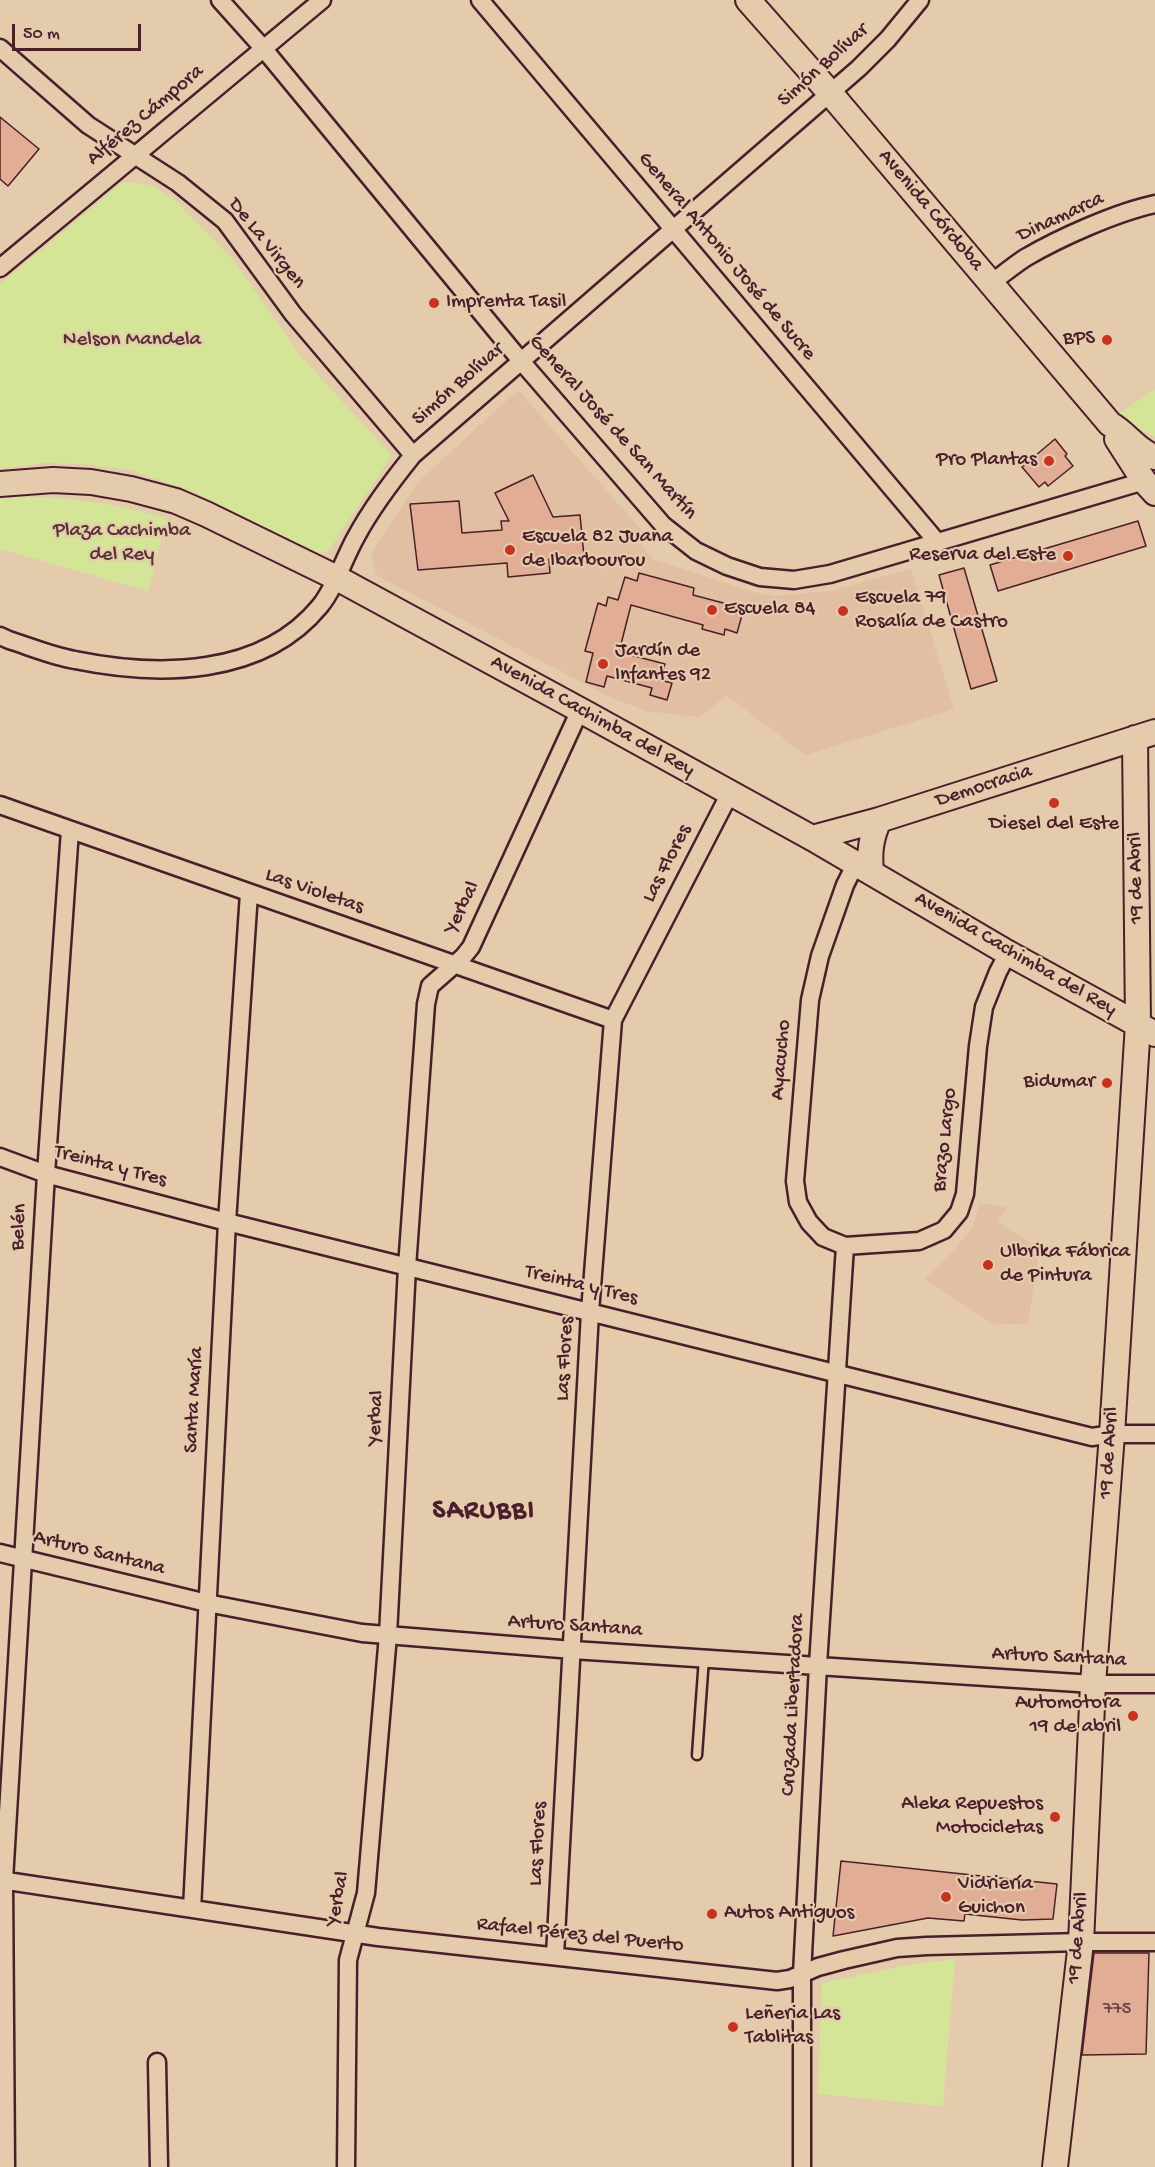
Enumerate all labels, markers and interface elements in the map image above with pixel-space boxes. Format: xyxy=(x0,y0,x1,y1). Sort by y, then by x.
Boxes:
scale bar xyxy=(15,12,144,50)
street label: Simón Bolívar xyxy=(773,18,875,114)
text: 50 m xyxy=(23,24,60,45)
street label: Alférez Cámpora xyxy=(82,60,210,172)
street label: Avenida Córdoba xyxy=(872,145,988,277)
street label: General Antonio José de Sucre xyxy=(631,148,821,366)
street label: Dinamarca xyxy=(1014,187,1108,249)
street label: De La Virgen xyxy=(222,193,310,295)
place label: Imprenta Tasil xyxy=(446,290,566,316)
marker: Imprenta Tasil xyxy=(427,296,441,310)
place label: BPS xyxy=(1063,327,1095,353)
park label: Nelson Mandela xyxy=(63,328,201,354)
street label: General José de San Martín xyxy=(522,330,702,526)
marker: BPS xyxy=(1100,333,1114,347)
street label: Simón Bolívar xyxy=(408,338,510,432)
place label: Pro Plantas xyxy=(936,448,1037,474)
marker: Pro Plantas xyxy=(1042,454,1056,468)
park label: Plaza Cachimba del Rey xyxy=(53,519,191,569)
place label: Escuela 82 Juana de Ibarbourou xyxy=(522,525,673,575)
marker: Escuela 82 Juana de Ibarbourou xyxy=(503,543,517,557)
place label: Reserva del Este xyxy=(909,543,1056,569)
marker: Reserva del Este xyxy=(1061,549,1075,563)
place label: Escuela 79 Rosalía de Castro xyxy=(855,586,1008,636)
place label: Escuela 84 xyxy=(724,597,815,623)
marker: Escuela 84 xyxy=(705,603,719,617)
marker: Escuela 79 Rosalía de Castro xyxy=(836,604,850,618)
place label: Jardín de Infantes 92 xyxy=(615,639,711,689)
street label: Avenida Cachimba del Rey xyxy=(486,650,698,784)
marker: Jardín de Infantes 92 xyxy=(596,657,610,671)
street label: Democracia xyxy=(933,760,1035,814)
marker: Diesel del Este xyxy=(1047,796,1061,810)
place label: Diesel del Este xyxy=(989,812,1119,838)
street label: Las Flores xyxy=(638,821,698,907)
street label: 19 de Abril xyxy=(1124,832,1150,924)
street label: Las Violetas xyxy=(261,863,367,921)
street label: Yerbal xyxy=(440,878,486,938)
street label: Avenida Cachimba del Rey xyxy=(909,887,1121,1023)
street label: Ayacucho xyxy=(766,1019,798,1101)
place label: Bidumar xyxy=(1024,1070,1095,1096)
marker: Bidumar xyxy=(1100,1076,1114,1090)
street label: Brazo Largo xyxy=(928,1087,964,1193)
street label: Treinta y Tres xyxy=(51,1140,169,1194)
street label: Belén xyxy=(6,1203,34,1251)
place label: Ulbrika Fábrica de Pintura xyxy=(1000,1240,1130,1290)
marker: Ulbrika Fábrica de Pintura xyxy=(981,1258,995,1272)
street label: Treinta y Tres xyxy=(522,1260,640,1312)
street label: Las Flores xyxy=(551,1316,581,1402)
street label: Santa María xyxy=(180,1346,210,1454)
street label: Yerbal xyxy=(363,1390,391,1446)
street label: 19 de Abril xyxy=(1094,1406,1126,1500)
district label: SARUBBI xyxy=(433,1497,535,1529)
street label: Arturo Santana xyxy=(31,1525,167,1583)
street label: Arturo Santana xyxy=(507,1610,643,1644)
street label: Cruzada Libertadora xyxy=(777,1613,811,1797)
street label: Arturo Santana xyxy=(991,1642,1127,1674)
place label: Automotora 19 de abril xyxy=(1015,1691,1121,1741)
marker: Automotora 19 de abril xyxy=(1126,1709,1140,1723)
place label: Aleka Repuestos Motocicletas xyxy=(901,1792,1043,1842)
street label: Las Flores xyxy=(524,1801,554,1887)
marker: Aleka Repuestos Motocicletas xyxy=(1048,1810,1062,1824)
street label: Yerbal xyxy=(321,1869,357,1929)
place label: Vidriería Guichon xyxy=(958,1872,1033,1922)
marker: Vidriería Guichon xyxy=(939,1890,953,1904)
street label: 19 de Abril xyxy=(1062,1891,1096,1985)
place label: Autos Antiguos xyxy=(724,1901,854,1927)
marker: Autos Antiguos xyxy=(705,1907,719,1921)
street label: Rafael Pérez del Puerto xyxy=(475,1913,685,1959)
house number: 775 xyxy=(1103,1999,1131,2021)
place label: Leñeria Las Tablitas xyxy=(745,2002,840,2052)
marker: Leñeria Las Tablitas xyxy=(726,2020,740,2034)

